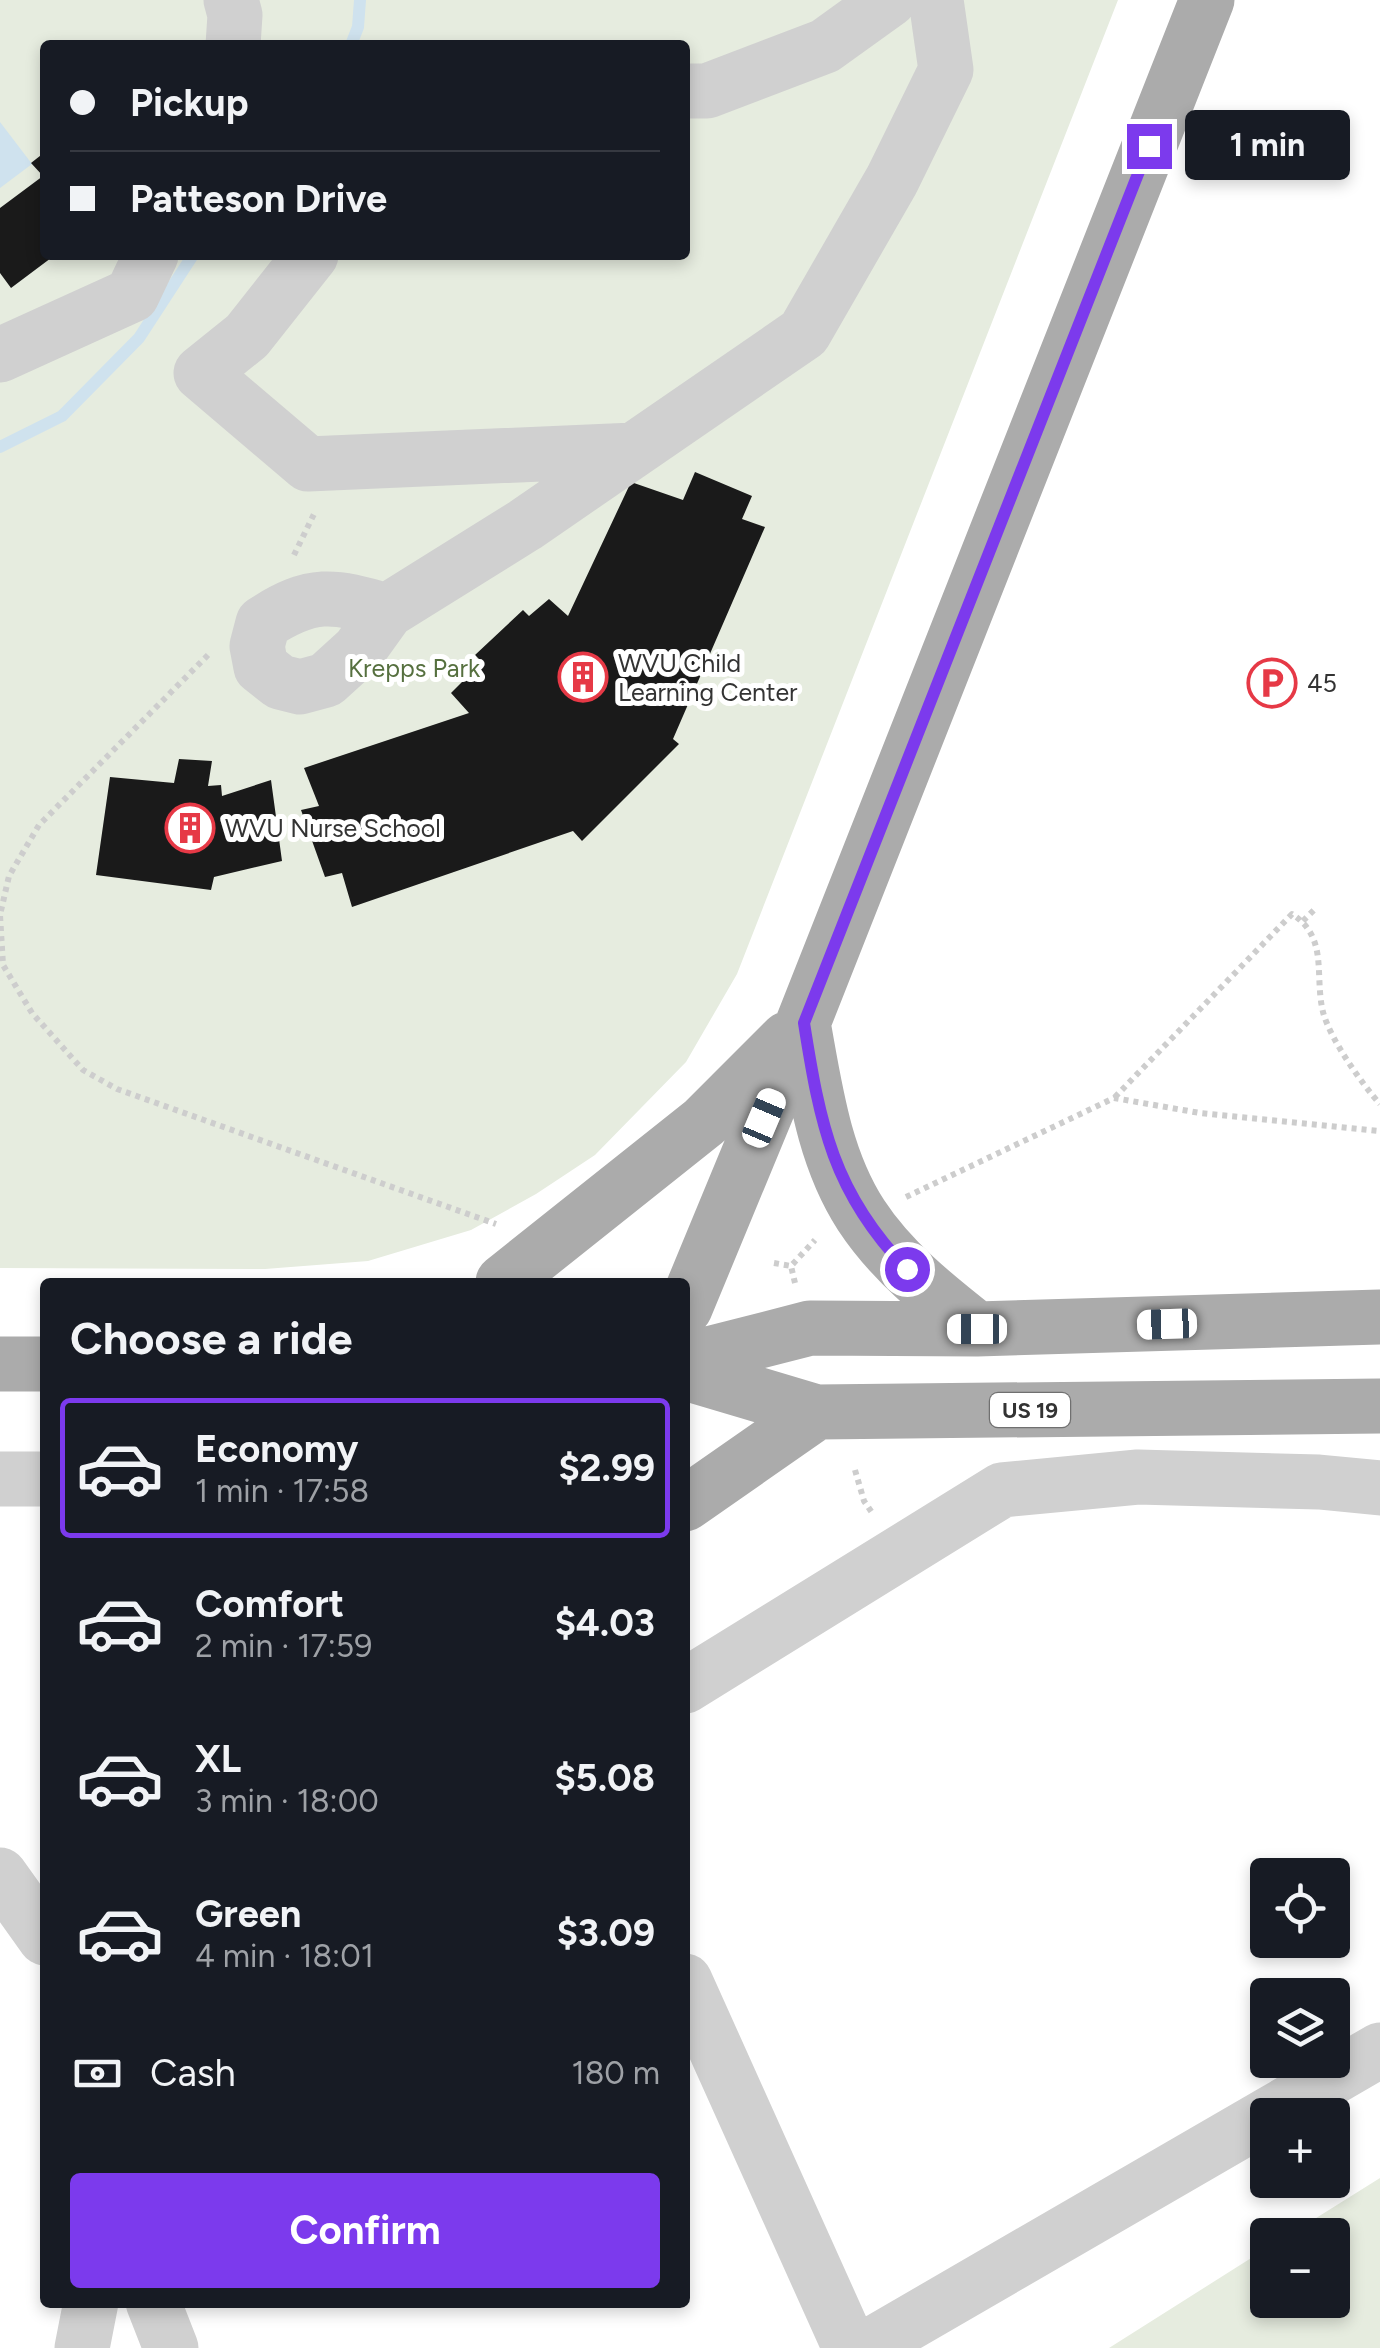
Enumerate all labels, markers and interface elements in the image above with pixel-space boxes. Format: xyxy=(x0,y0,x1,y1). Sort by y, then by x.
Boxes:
text: Pickup xyxy=(130,80,248,126)
callout: 1 min xyxy=(1184,111,1349,181)
route end xyxy=(1127,124,1172,169)
text: 1 min xyxy=(1230,126,1305,164)
text: Patteson Drive xyxy=(130,176,387,222)
place label: WVU Child Learning Center xyxy=(618,648,798,707)
building icon: WVU Child Learning Center xyxy=(557,651,609,703)
park label: Krepps Park xyxy=(348,653,481,683)
parking icon: 45 xyxy=(1246,657,1298,709)
place label: 45 xyxy=(1307,668,1337,698)
building icon: WVU Nurse School xyxy=(164,802,216,854)
place label: WVU Nurse School xyxy=(225,813,441,843)
car xyxy=(738,1085,790,1151)
route start xyxy=(885,1247,930,1292)
car xyxy=(1136,1308,1198,1340)
text: Choose a ride xyxy=(70,1311,352,1365)
car xyxy=(947,1314,1007,1344)
road number: US 19 xyxy=(990,1393,1070,1427)
icon: car xyxy=(75,1423,165,1513)
text: Economy xyxy=(195,1426,358,1472)
text: $2.99 xyxy=(558,1445,655,1491)
text: 1 min · 17:58 xyxy=(195,1472,369,1510)
icon: car xyxy=(75,1578,165,1668)
text: Comfort xyxy=(195,1581,344,1627)
text: $4.03 xyxy=(555,1600,655,1646)
text: 2 min · 17:59 xyxy=(195,1627,372,1665)
icon: car xyxy=(75,1733,165,1823)
text: XL xyxy=(195,1736,241,1782)
text: $5.08 xyxy=(555,1755,655,1801)
text: 3 min · 18:00 xyxy=(195,1782,379,1820)
map controls xyxy=(1250,1858,1350,2318)
button: locate xyxy=(1250,1858,1350,1958)
icon: car xyxy=(75,1888,165,1978)
text: Green xyxy=(195,1891,301,1937)
text: $3.09 xyxy=(557,1910,655,1956)
text: 4 min · 18:01 xyxy=(195,1937,374,1975)
button: layers xyxy=(1250,1978,1350,2078)
icon: cash xyxy=(70,2046,125,2101)
text: Cash xyxy=(150,2050,236,2096)
text: 180 m xyxy=(571,2054,660,2092)
button: + xyxy=(1250,2098,1350,2198)
button: Confirm xyxy=(70,2173,660,2288)
button: − xyxy=(1250,2218,1350,2318)

